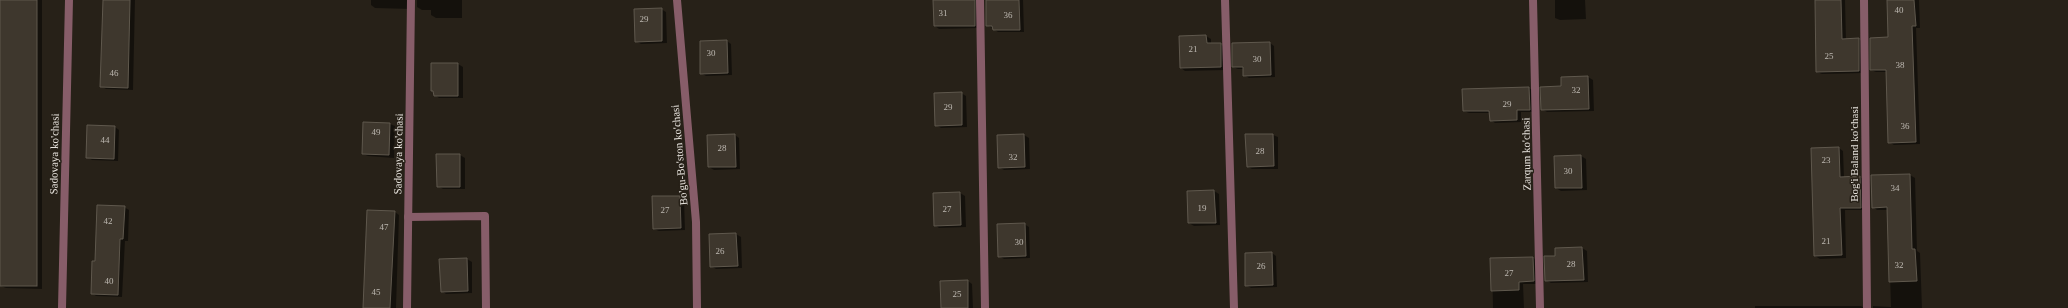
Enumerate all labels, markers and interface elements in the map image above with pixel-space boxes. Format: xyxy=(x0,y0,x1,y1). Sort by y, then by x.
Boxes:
house number: 40 xyxy=(1895,5,1904,15)
house number: 31 xyxy=(939,8,948,18)
house number: 36 xyxy=(1004,10,1013,20)
house number: 29 xyxy=(640,14,649,24)
house number: 21 xyxy=(1189,44,1198,54)
house number: 30 xyxy=(707,48,716,58)
house number: 25 xyxy=(1825,51,1834,61)
house number: 30 xyxy=(1253,54,1262,64)
house number: 38 xyxy=(1896,60,1905,70)
house number: 46 xyxy=(110,68,119,78)
house number: 32 xyxy=(1572,85,1581,95)
house number: 29 xyxy=(1503,99,1512,109)
house number: 29 xyxy=(944,102,953,112)
street label: Bo'gu-Bo'ston ko'chasi xyxy=(669,104,689,206)
street label: Bog'i Baland ko'chasi xyxy=(1848,106,1860,202)
street label: Sadovaya ko'chasi xyxy=(47,113,61,195)
street label: Sadovaya ko'chasi xyxy=(391,113,405,195)
street label: Zarqum ko'chasi xyxy=(1519,117,1533,191)
house number: 36 xyxy=(1901,121,1910,131)
house number: 49 xyxy=(372,127,381,137)
house number: 44 xyxy=(101,135,110,145)
house number: 28 xyxy=(718,143,727,153)
house number: 28 xyxy=(1256,146,1265,156)
house number: 32 xyxy=(1009,152,1018,162)
house number: 23 xyxy=(1822,155,1831,165)
house number: 30 xyxy=(1564,166,1573,176)
house number: 34 xyxy=(1891,183,1900,193)
house number: 19 xyxy=(1198,203,1207,213)
house number: 27 xyxy=(943,204,952,214)
house number: 27 xyxy=(661,205,670,215)
house number: 42 xyxy=(104,216,113,226)
house number: 47 xyxy=(380,222,389,232)
house number: 21 xyxy=(1822,236,1831,246)
house number: 30 xyxy=(1015,237,1024,247)
house number: 26 xyxy=(716,246,725,256)
house number: 28 xyxy=(1567,259,1576,269)
house number: 32 xyxy=(1895,260,1904,270)
house number: 26 xyxy=(1257,261,1266,271)
house number: 27 xyxy=(1505,268,1514,278)
house number: 40 xyxy=(105,276,114,286)
house number: 45 xyxy=(372,287,381,297)
house number: 25 xyxy=(953,289,962,299)

